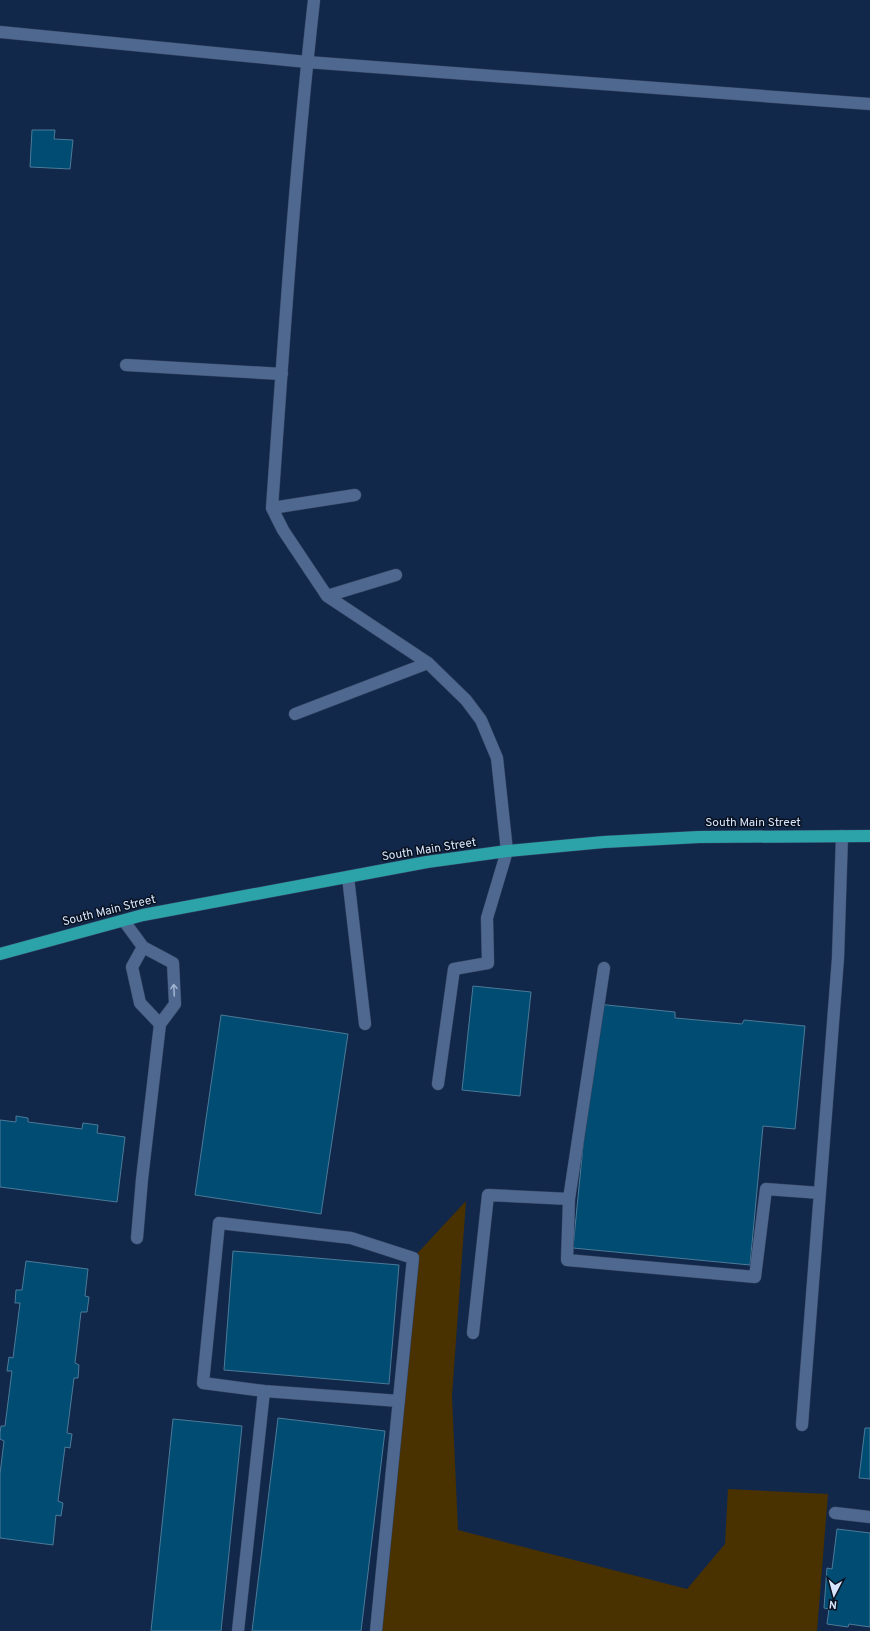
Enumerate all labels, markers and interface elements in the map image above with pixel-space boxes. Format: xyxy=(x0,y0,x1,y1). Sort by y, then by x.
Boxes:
street label: South Main Street xyxy=(705,815,801,831)
street label: South Main Street xyxy=(381,835,478,865)
street label: South Main Street xyxy=(61,892,158,930)
one-way arrow xyxy=(170,984,178,997)
north arrow xyxy=(814,1575,854,1615)
text: N xyxy=(828,1597,838,1611)

